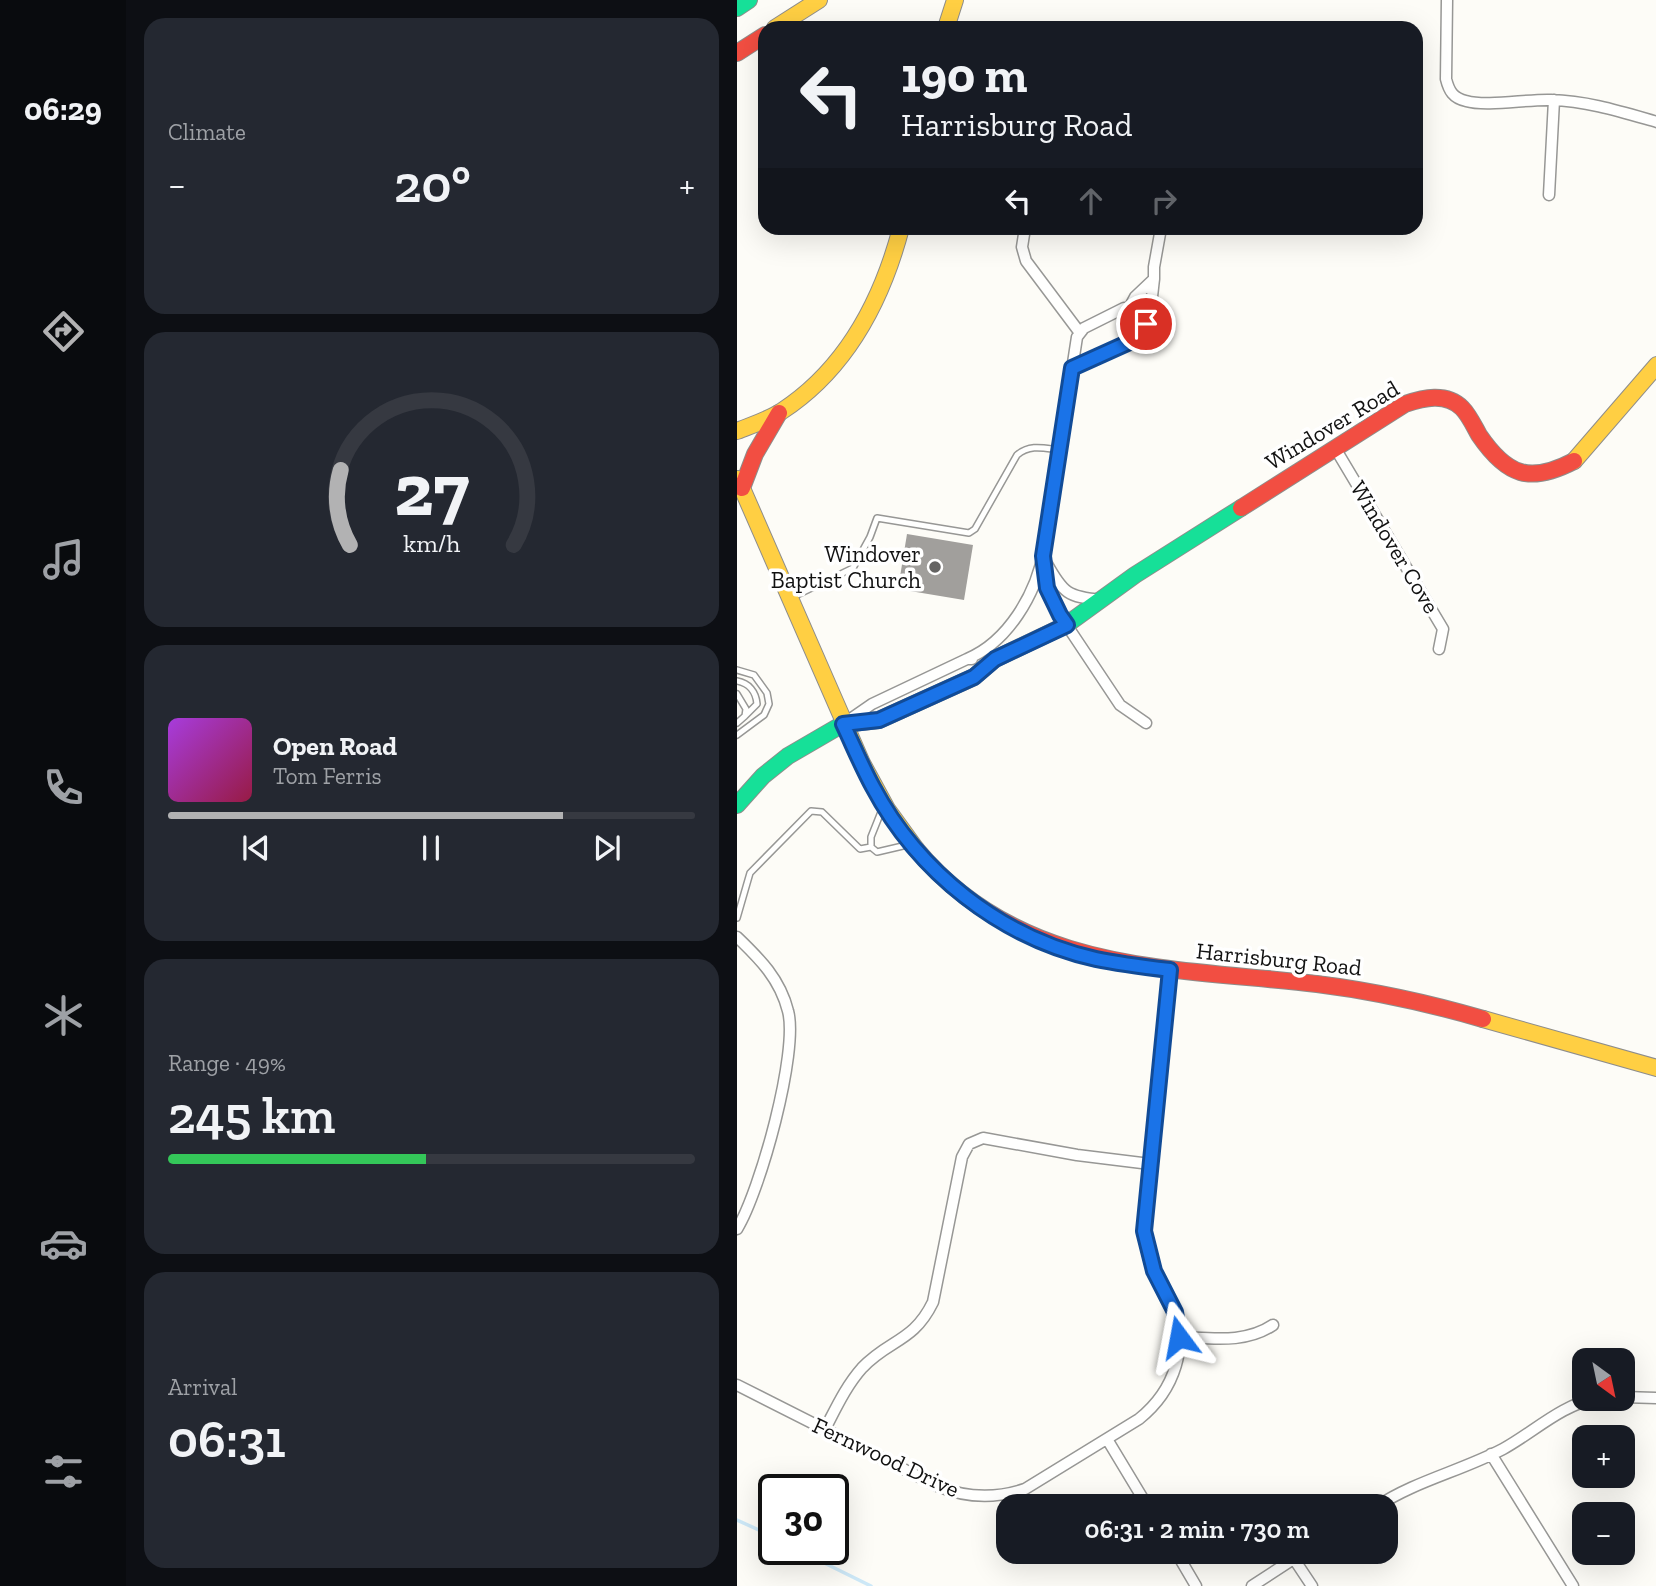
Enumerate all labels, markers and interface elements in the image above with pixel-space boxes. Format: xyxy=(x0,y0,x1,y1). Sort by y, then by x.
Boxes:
text: 190 m xyxy=(901,46,1027,105)
icon: left xyxy=(786,49,877,140)
text: 06:29 xyxy=(24,90,102,128)
text: Harrisburg Road xyxy=(901,106,1132,144)
text: Climate xyxy=(168,118,246,146)
text: 20° xyxy=(394,153,471,215)
text: − xyxy=(168,162,186,208)
text: + xyxy=(679,162,695,208)
icon: left xyxy=(999,182,1037,220)
icon: ahead xyxy=(1072,182,1110,220)
icon: right xyxy=(1145,182,1183,220)
pin xyxy=(1116,294,1176,354)
icon: arrive xyxy=(1127,305,1165,343)
icon: directions xyxy=(39,307,88,356)
street label: Windover Road xyxy=(1260,374,1404,476)
text: 27 xyxy=(394,447,469,535)
street label: Windover Cove xyxy=(1344,476,1446,618)
text: km/h xyxy=(403,528,460,558)
icon: music xyxy=(39,535,88,584)
place label: Windover Baptist Church xyxy=(771,540,921,594)
marker: Windover Baptist Church xyxy=(927,559,943,575)
text: Open Road xyxy=(273,730,397,762)
text: Tom Ferris xyxy=(273,762,382,790)
icon: phone xyxy=(39,763,88,812)
icon: previous xyxy=(237,829,275,867)
icon: pause xyxy=(412,829,450,867)
icon: next xyxy=(588,829,626,867)
street label: Harrisburg Road xyxy=(1195,936,1363,982)
icon: climate xyxy=(39,991,88,1040)
text: Range · 49% xyxy=(168,1049,286,1077)
text: 245 km xyxy=(168,1084,335,1146)
icon: car xyxy=(39,1219,88,1268)
position arrow xyxy=(1142,1300,1216,1374)
north arrow xyxy=(1572,1348,1635,1410)
map controls xyxy=(1572,1348,1635,1565)
text: Arrival xyxy=(168,1373,237,1401)
text: 06:31 xyxy=(168,1408,286,1470)
street label: Fernwood Drive xyxy=(808,1411,964,1503)
button: + xyxy=(1572,1425,1635,1488)
icon: filters xyxy=(39,1447,88,1496)
speed limit sign: 30 xyxy=(758,1474,849,1565)
button: − xyxy=(1572,1502,1635,1565)
text: 06:31 · 2 min · 730 m xyxy=(1085,1513,1309,1545)

